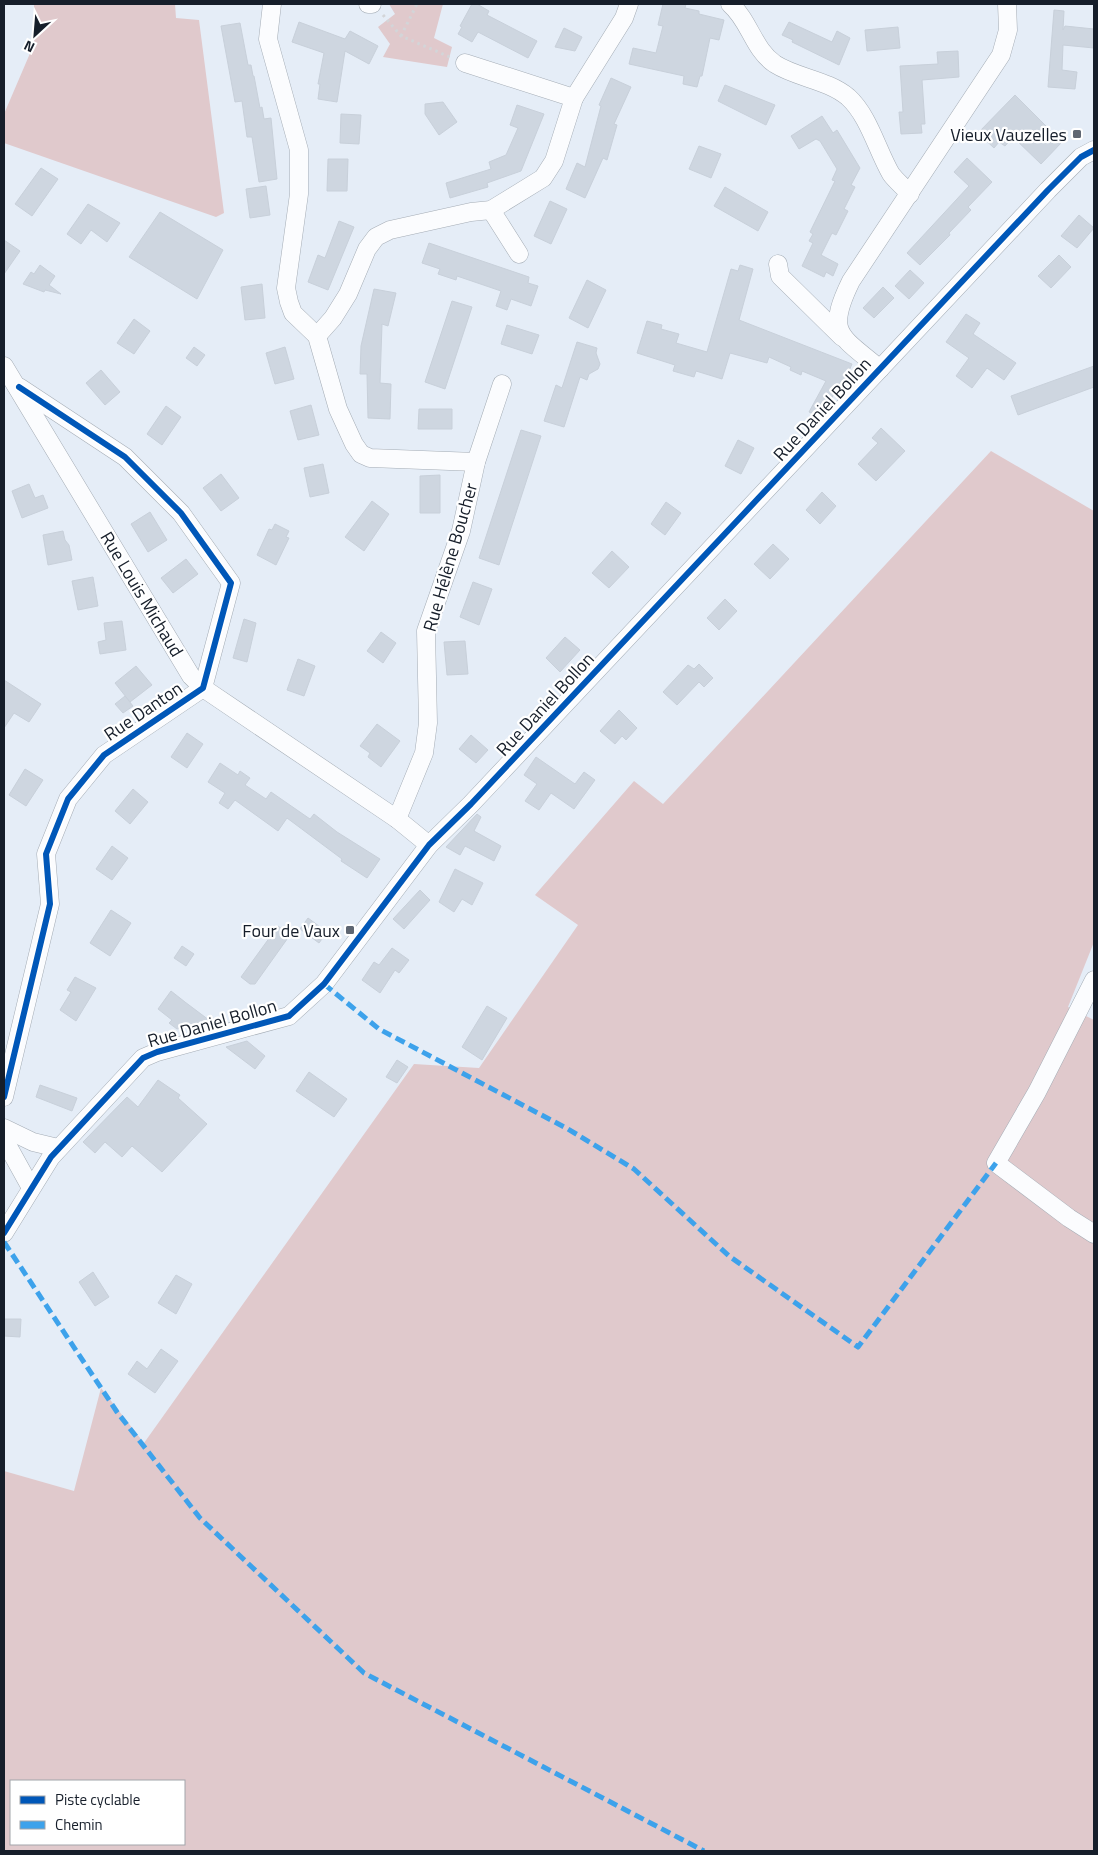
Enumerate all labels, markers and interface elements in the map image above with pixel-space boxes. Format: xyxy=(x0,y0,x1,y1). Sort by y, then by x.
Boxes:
north arrow xyxy=(10,10,60,60)
text: N xyxy=(20,36,38,59)
place label: Vieux Vauzelles xyxy=(950,121,1067,148)
marker: Vieux Vauzelles xyxy=(1071,128,1083,140)
street label: Rue Daniel Bollon xyxy=(767,351,877,467)
street label: Rue Hélène Boucher xyxy=(416,479,484,635)
street label: Rue Louis Michaud xyxy=(94,526,190,662)
street label: Rue Daniel Bollon xyxy=(490,646,600,762)
street label: Rue Danton xyxy=(98,675,188,747)
place label: Four de Vaux xyxy=(242,917,340,944)
marker: Four de Vaux xyxy=(344,924,356,936)
street label: Rue Daniel Bollon xyxy=(144,992,280,1054)
legend xyxy=(10,1780,185,1845)
text: Piste cyclable xyxy=(55,1788,140,1811)
text: Chemin xyxy=(55,1813,103,1836)

